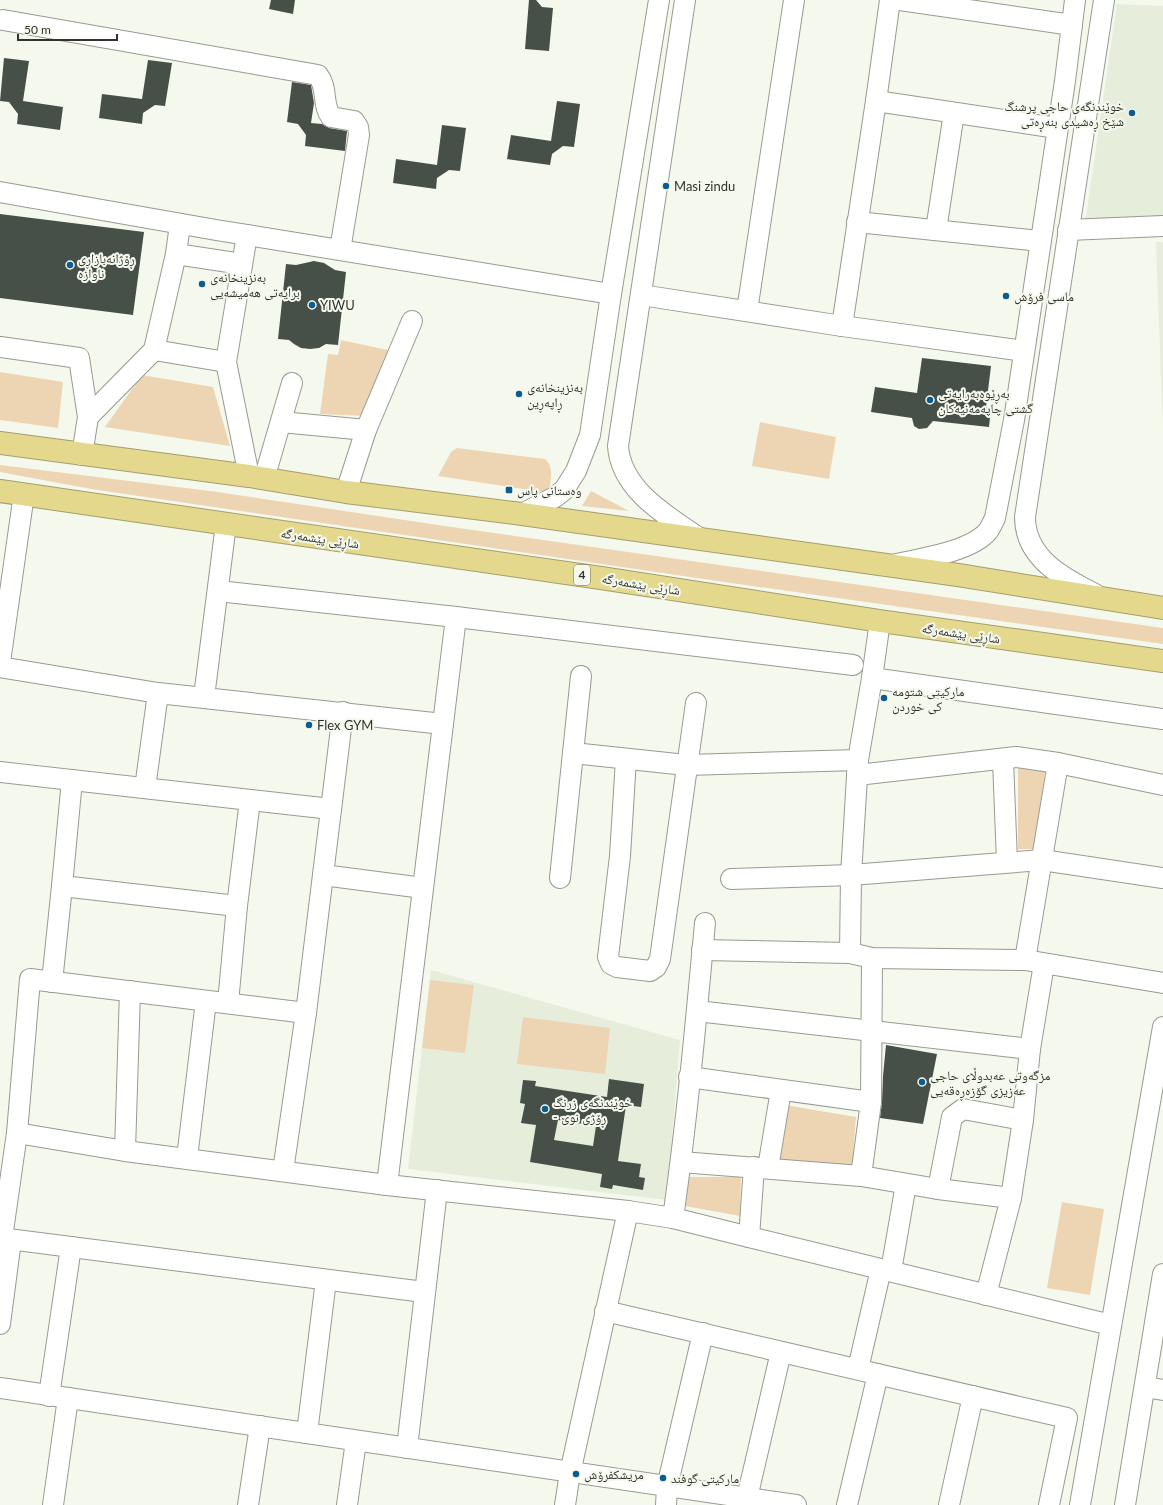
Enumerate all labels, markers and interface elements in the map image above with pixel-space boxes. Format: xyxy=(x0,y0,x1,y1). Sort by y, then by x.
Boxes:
scale bar xyxy=(18,16,117,42)
text: 50 m xyxy=(24,22,51,37)
place label: خوێندنگەی حاجی پرشنگ شێخ ڕەشیدی بنەڕەتی xyxy=(1004,98,1124,132)
marker: خوێندنگەی حاجی پرشنگ شێخ ڕەشیدی بنەڕەتی xyxy=(1127,108,1137,118)
place label: Masi zindu xyxy=(674,178,735,194)
marker: Masi zindu xyxy=(661,181,671,191)
place label: ڕۆژانەبازاڕی ناوازە xyxy=(78,250,135,282)
marker: ڕۆژانەبازاڕی ناوازە xyxy=(65,260,75,270)
place label: بەنزینخانەی برایەتی هەمیشەیی xyxy=(210,269,300,301)
marker: بەنزینخانەی برایەتی هەمیشەیی xyxy=(197,279,207,289)
place label: ماسی فرۆش xyxy=(1014,288,1074,305)
marker: ماسی فرۆش xyxy=(1001,291,1011,301)
place label: YIWU xyxy=(320,297,355,313)
marker: YIWU xyxy=(307,300,317,310)
place label: بەنزینخانەی ڕاپەڕین xyxy=(527,379,583,413)
place label: بەڕێوەبەرایەتی گشتی چاپەمەنیەکان xyxy=(938,385,1034,417)
marker: بەنزینخانەی ڕاپەڕین xyxy=(514,389,524,399)
marker: بەڕێوەبەرایەتی گشتی چاپەمەنیەکان xyxy=(925,395,935,405)
place label: وەستانی پاس xyxy=(517,482,582,499)
marker: وەستانی پاس xyxy=(504,485,514,495)
street label: شاڕێی پێشمەرگە xyxy=(279,525,360,554)
road number: 4 xyxy=(574,565,590,585)
street label: شاڕێی پێشمەرگە xyxy=(600,570,681,601)
street label: شاڕێی پێشمەرگە xyxy=(920,620,1001,649)
place label: مارکیتی شتومه کی خوردن xyxy=(892,683,964,715)
marker: مارکیتی شتومه کی خوردن xyxy=(879,693,889,703)
place label: Flex GYM xyxy=(317,717,373,733)
marker: Flex GYM xyxy=(304,720,314,730)
place label: مزگەوتی عەبدوڵای حاجی عەزیزی گۆزەڕەقەیی xyxy=(930,1067,1050,1101)
marker: مزگەوتی عەبدوڵای حاجی عەزیزی گۆزەڕەقەیی xyxy=(917,1077,927,1087)
place label: خوێندنگەی زرنگ - ڕۆژی نوێ xyxy=(553,1094,632,1128)
marker: خوێندنگەی زرنگ - ڕۆژی نوێ xyxy=(540,1104,550,1114)
place label: مریشکفرۆش xyxy=(584,1466,644,1483)
marker: مریشکفرۆش xyxy=(571,1469,581,1479)
place label: مارکیتی گوفند xyxy=(671,1470,739,1487)
marker: مارکیتی گوفند xyxy=(658,1473,668,1483)

